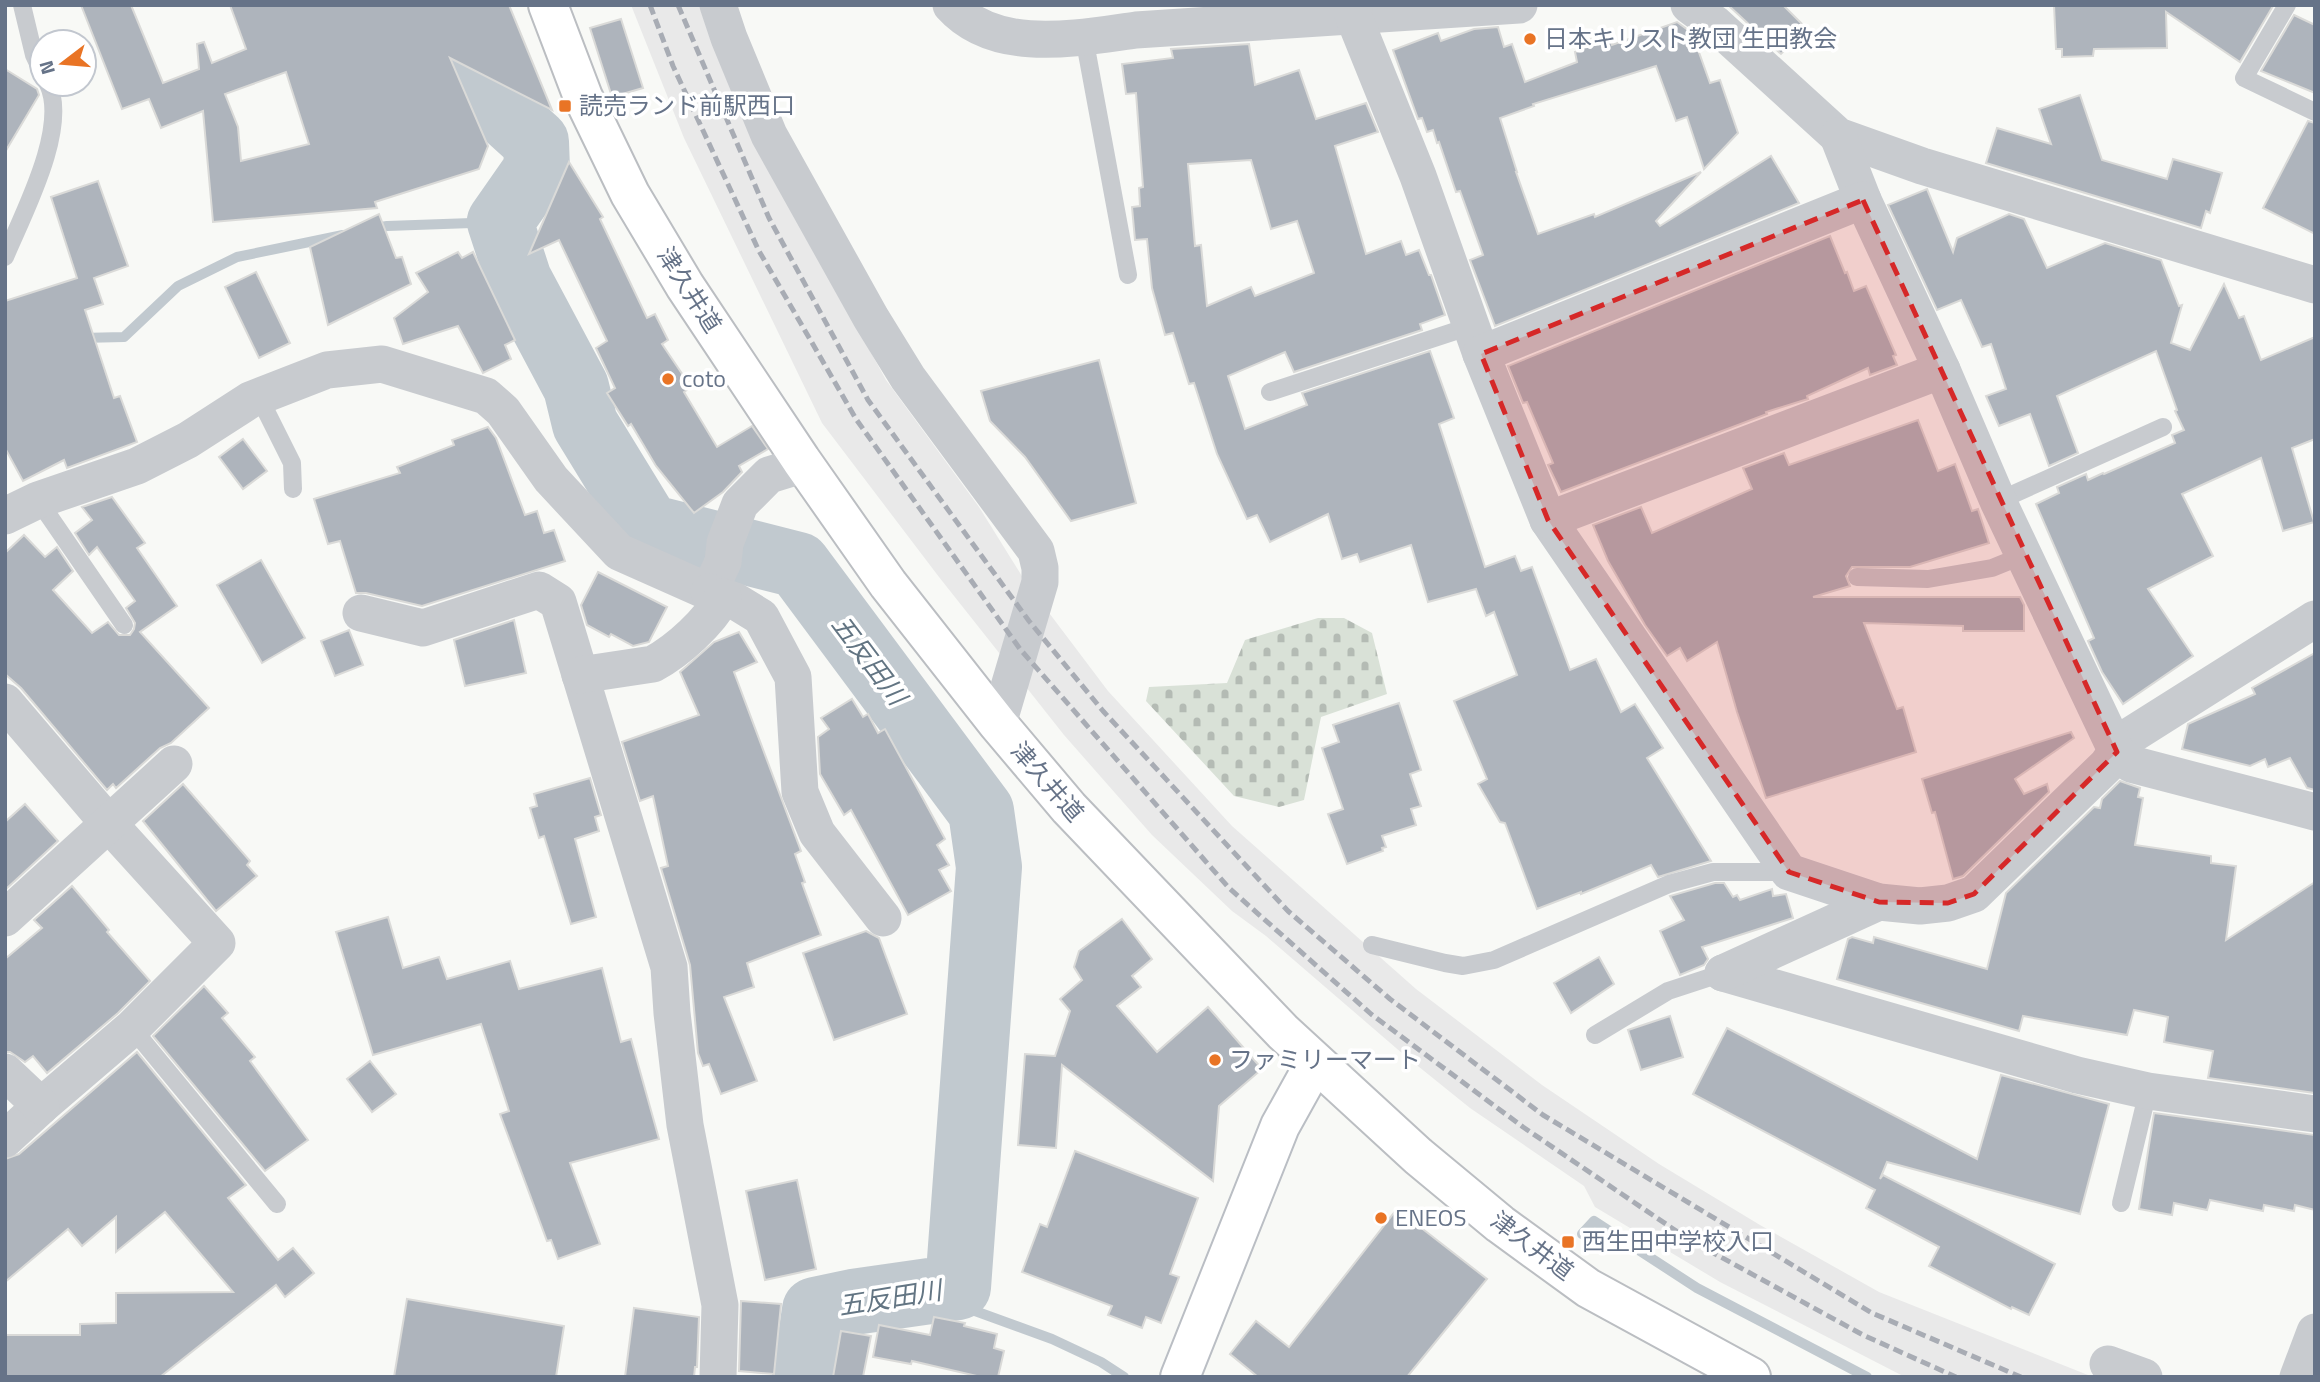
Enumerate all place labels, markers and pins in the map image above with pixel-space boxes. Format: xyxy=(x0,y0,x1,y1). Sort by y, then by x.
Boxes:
place label: 日本キリスト教団 生田教会 xyxy=(1544,20,1837,56)
marker: 日本キリスト教団 生田教会 xyxy=(1522,31,1538,47)
place label: 読売ランド前駅西口 xyxy=(579,87,795,123)
marker: 読売ランド前駅西口 xyxy=(557,98,573,114)
place label: coto xyxy=(682,360,726,396)
marker: coto xyxy=(660,371,676,387)
place label: ファミリーマート xyxy=(1229,1041,1421,1077)
marker: ファミリーマート xyxy=(1207,1052,1223,1068)
place label: ENEOS xyxy=(1395,1199,1466,1235)
marker: ENEOS xyxy=(1373,1210,1389,1226)
place label: 西生田中学校入口 xyxy=(1582,1223,1774,1259)
marker: 西生田中学校入口 xyxy=(1560,1234,1576,1250)

